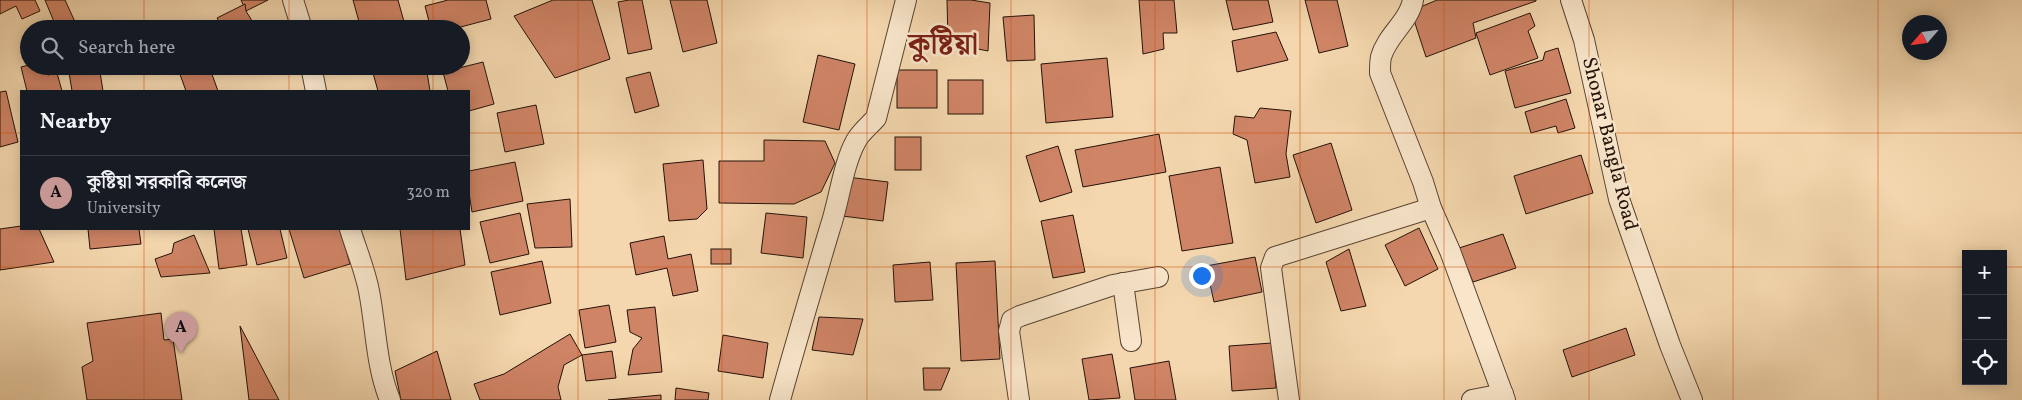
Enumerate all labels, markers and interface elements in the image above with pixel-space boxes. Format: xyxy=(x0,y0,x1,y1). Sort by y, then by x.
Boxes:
north arrow xyxy=(1902,15,1947,60)
search box xyxy=(20,20,470,75)
district label: কুষ্টিয়া xyxy=(906,25,978,67)
icon: search xyxy=(38,34,66,62)
text: Search here xyxy=(78,35,175,61)
street label: Shonar Bangla Road xyxy=(1574,54,1644,234)
text: Nearby xyxy=(40,108,111,137)
text: কুষ্টিয়া সরকারি কলেজ xyxy=(87,170,247,196)
text: A xyxy=(50,182,62,204)
text: 320 m xyxy=(406,182,450,204)
text: University xyxy=(87,198,161,220)
map controls xyxy=(1962,250,2007,385)
button: + xyxy=(1962,250,2007,295)
your location xyxy=(1189,263,1215,289)
button: − xyxy=(1962,295,2007,340)
pin: A xyxy=(165,312,197,353)
button: locate xyxy=(1962,340,2007,385)

